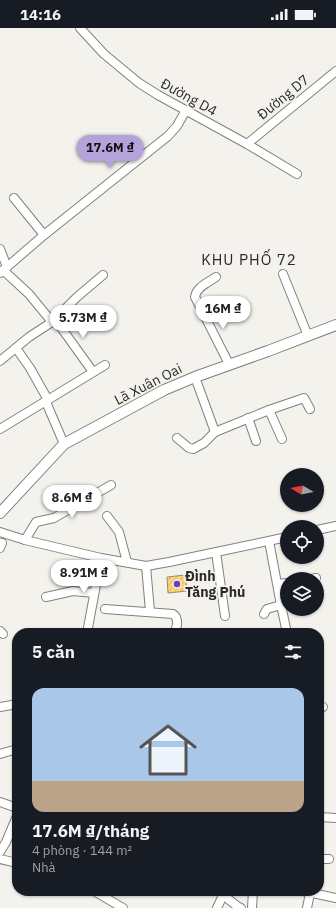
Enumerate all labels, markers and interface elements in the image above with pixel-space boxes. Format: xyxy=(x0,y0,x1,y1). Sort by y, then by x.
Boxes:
text: 14:16 xyxy=(20,5,61,24)
street label: Đường D7 xyxy=(253,71,313,123)
street label: Đường D4 xyxy=(158,74,220,120)
pin: 17.6M ₫ xyxy=(73,135,147,169)
text: 17.6M ₫ xyxy=(86,139,134,156)
district label: KHU PHỐ 72 xyxy=(201,248,297,269)
pin: 16M ₫ xyxy=(195,296,251,330)
text: 16M ₫ xyxy=(205,300,241,317)
pin: 5.73M ₫ xyxy=(46,305,120,339)
text: 5.73M ₫ xyxy=(59,309,107,326)
street label: Lã Xuân Oai xyxy=(111,359,185,409)
north arrow xyxy=(280,468,324,512)
map controls xyxy=(280,468,324,616)
pin: 8.6M ₫ xyxy=(39,485,105,519)
text: 8.6M ₫ xyxy=(52,489,92,506)
button: locate xyxy=(280,520,324,564)
pin: 8.91M ₫ xyxy=(47,560,121,594)
text: 8.91M ₫ xyxy=(60,564,108,581)
place label: Đình Tăng Phú xyxy=(185,567,245,601)
button: layers xyxy=(280,572,324,616)
marker: Đình Tăng Phú xyxy=(172,579,182,589)
text: 5 căn xyxy=(32,641,75,663)
icon: filters xyxy=(282,641,304,663)
icon: home xyxy=(132,714,204,786)
text: 17.6M ₫/tháng xyxy=(32,820,149,842)
text: 4 phòng · 144 m² xyxy=(32,842,132,859)
text: Nhà xyxy=(32,859,56,876)

